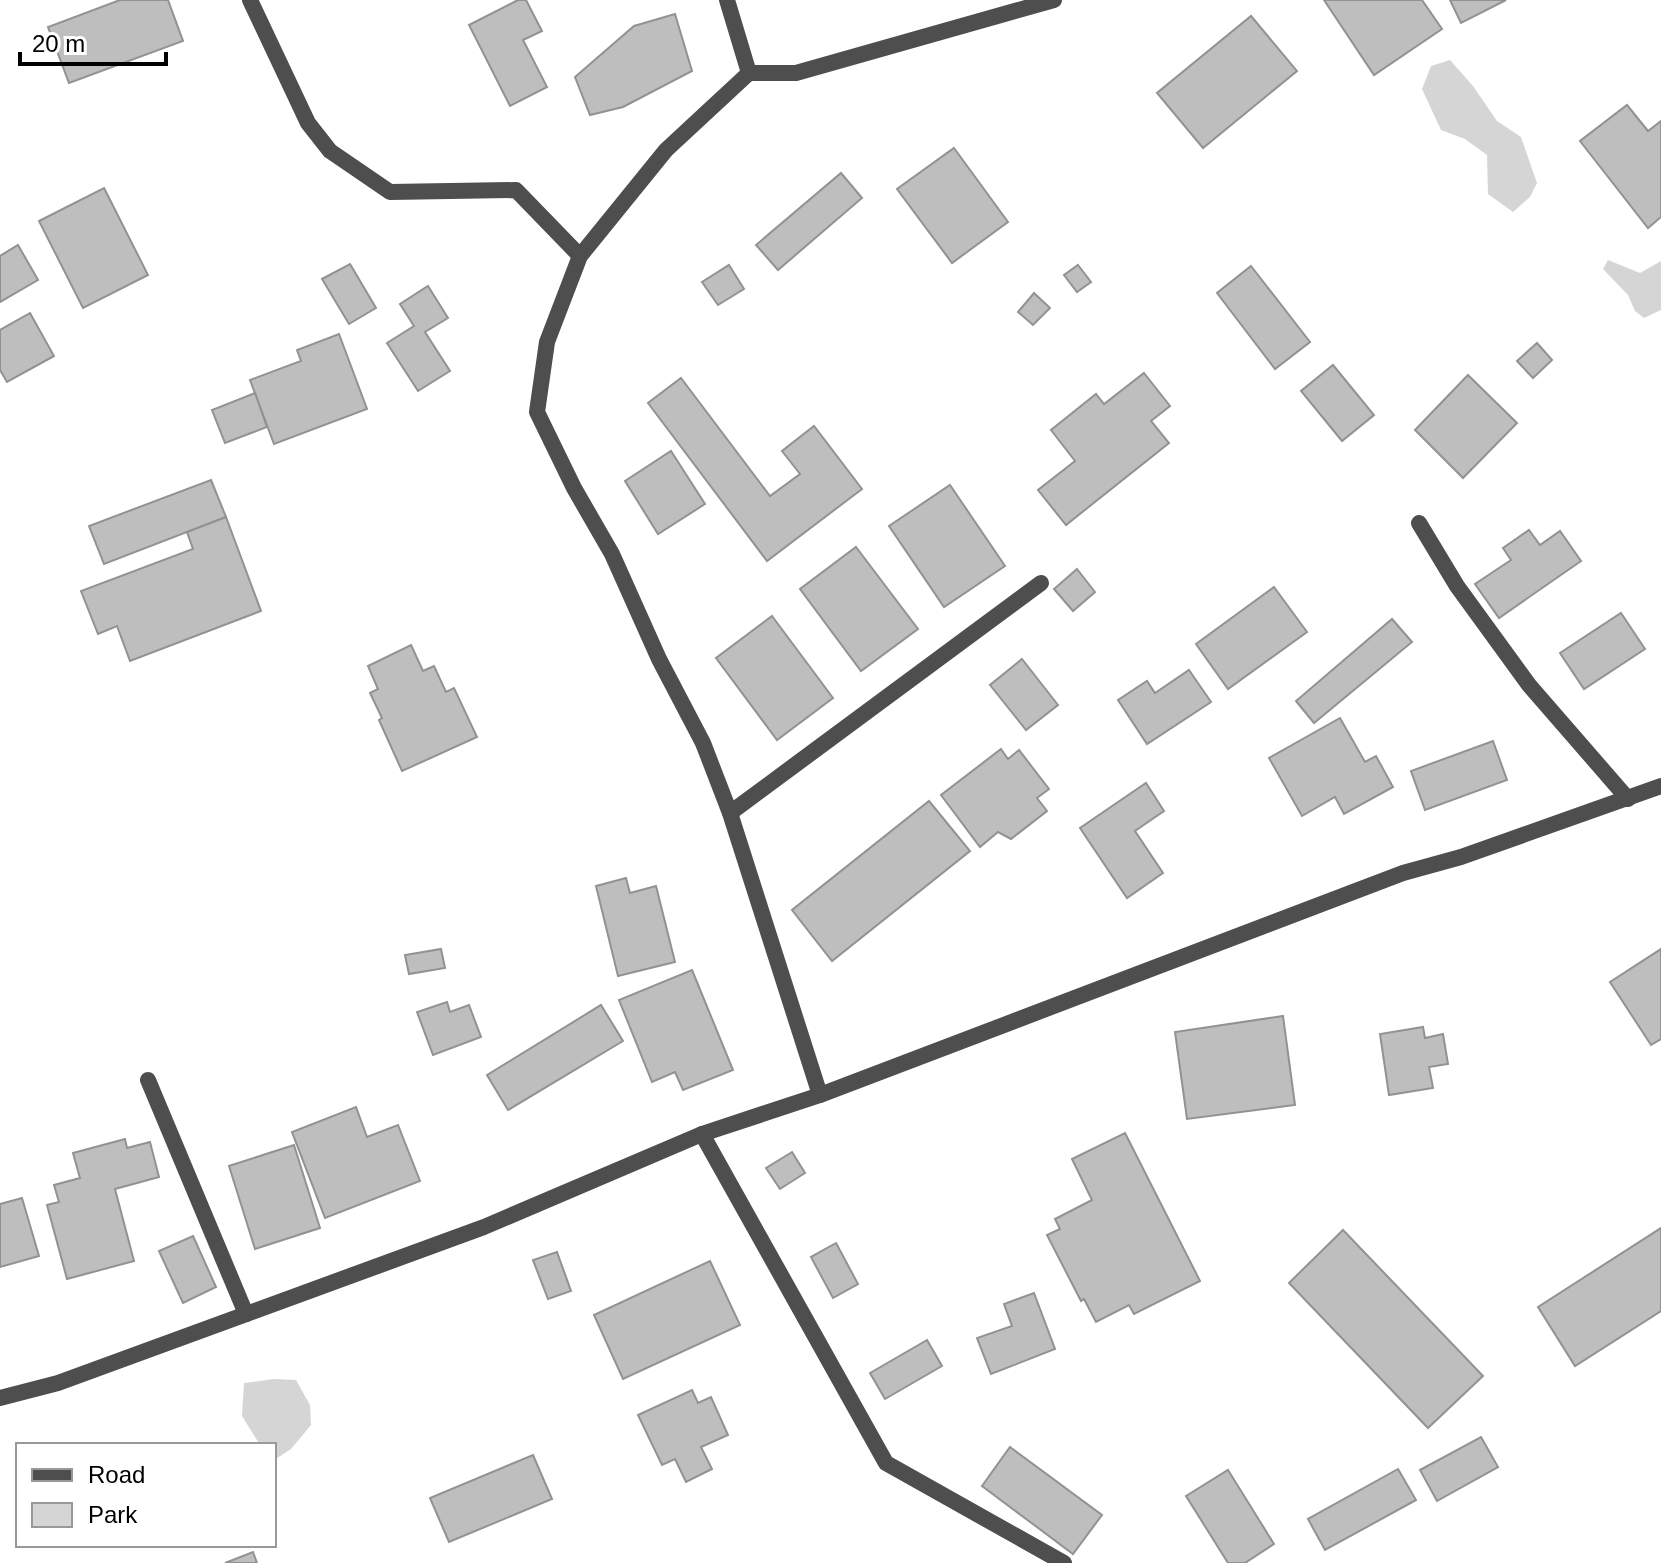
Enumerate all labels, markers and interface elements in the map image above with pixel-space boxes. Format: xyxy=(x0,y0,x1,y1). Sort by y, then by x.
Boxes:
scale bar xyxy=(20,16,166,66)
text: 20 m xyxy=(32,30,85,57)
legend xyxy=(16,1443,276,1547)
text: Road xyxy=(88,1461,145,1488)
text: Park xyxy=(88,1501,138,1528)

